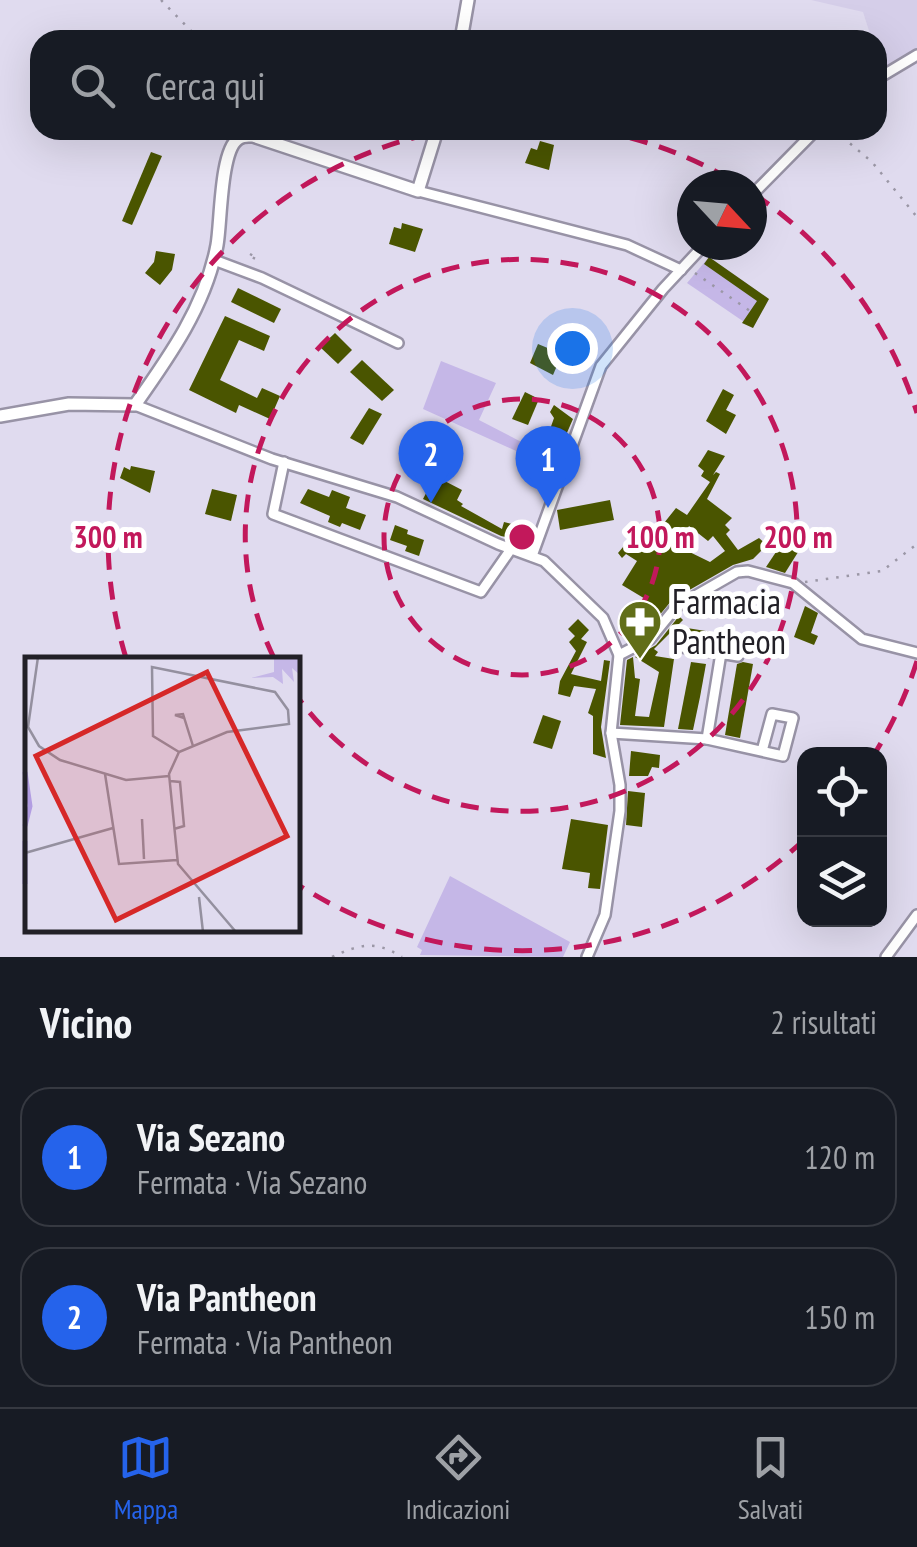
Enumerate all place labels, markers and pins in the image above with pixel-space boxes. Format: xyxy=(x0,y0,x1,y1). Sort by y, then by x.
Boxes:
pin: 2 xyxy=(398,420,464,503)
pin: 1 xyxy=(516,426,580,508)
centre of rings xyxy=(504,519,540,555)
place label: Farmacia Pantheon xyxy=(672,578,786,664)
pharmacy icon: Farmacia Pantheon xyxy=(617,599,663,660)

